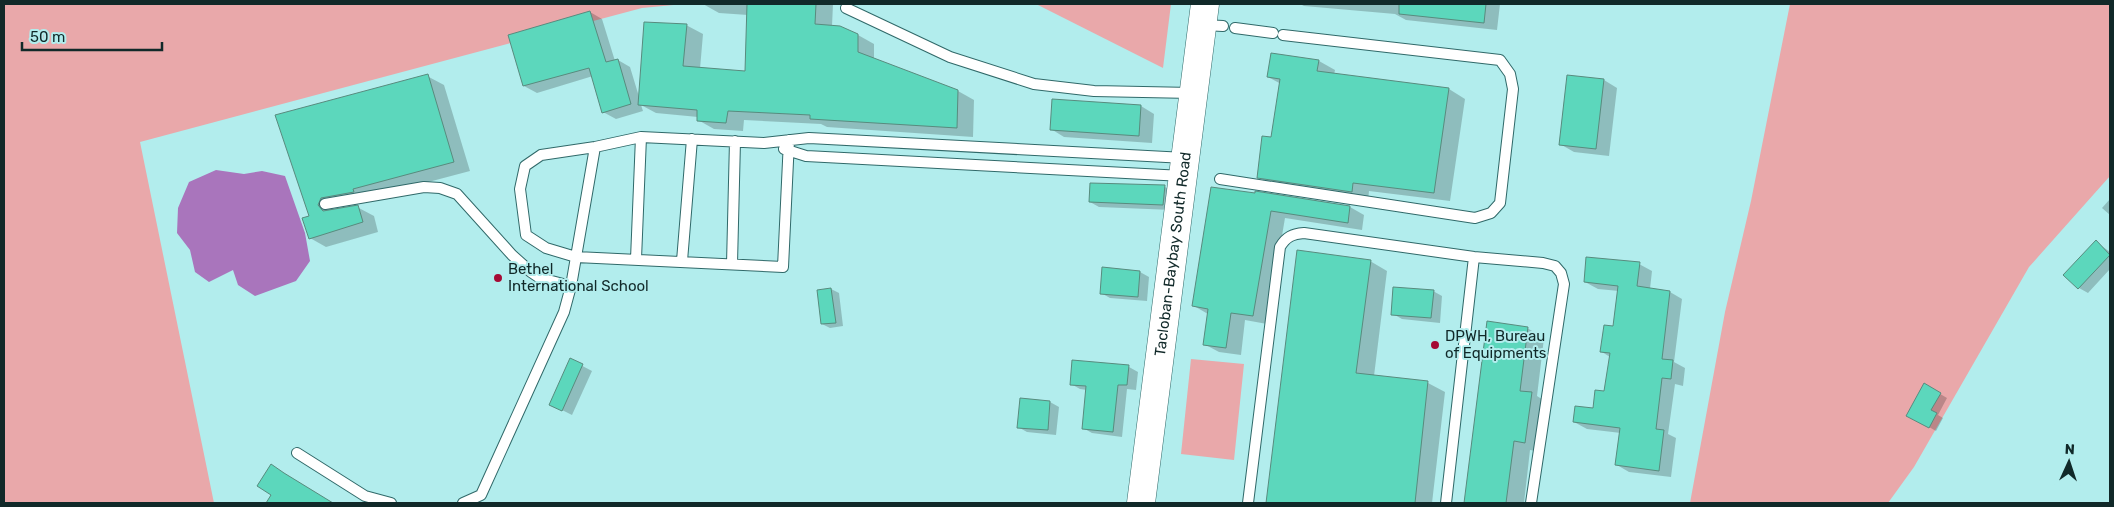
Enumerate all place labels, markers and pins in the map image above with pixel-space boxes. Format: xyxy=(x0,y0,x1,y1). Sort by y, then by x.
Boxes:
place label: Bethel International School xyxy=(508,260,649,295)
marker: Bethel International School xyxy=(492,272,504,284)
place label: DPWH, Bureau of Equipments xyxy=(1445,327,1547,362)
marker: DPWH, Bureau of Equipments xyxy=(1429,339,1441,351)

